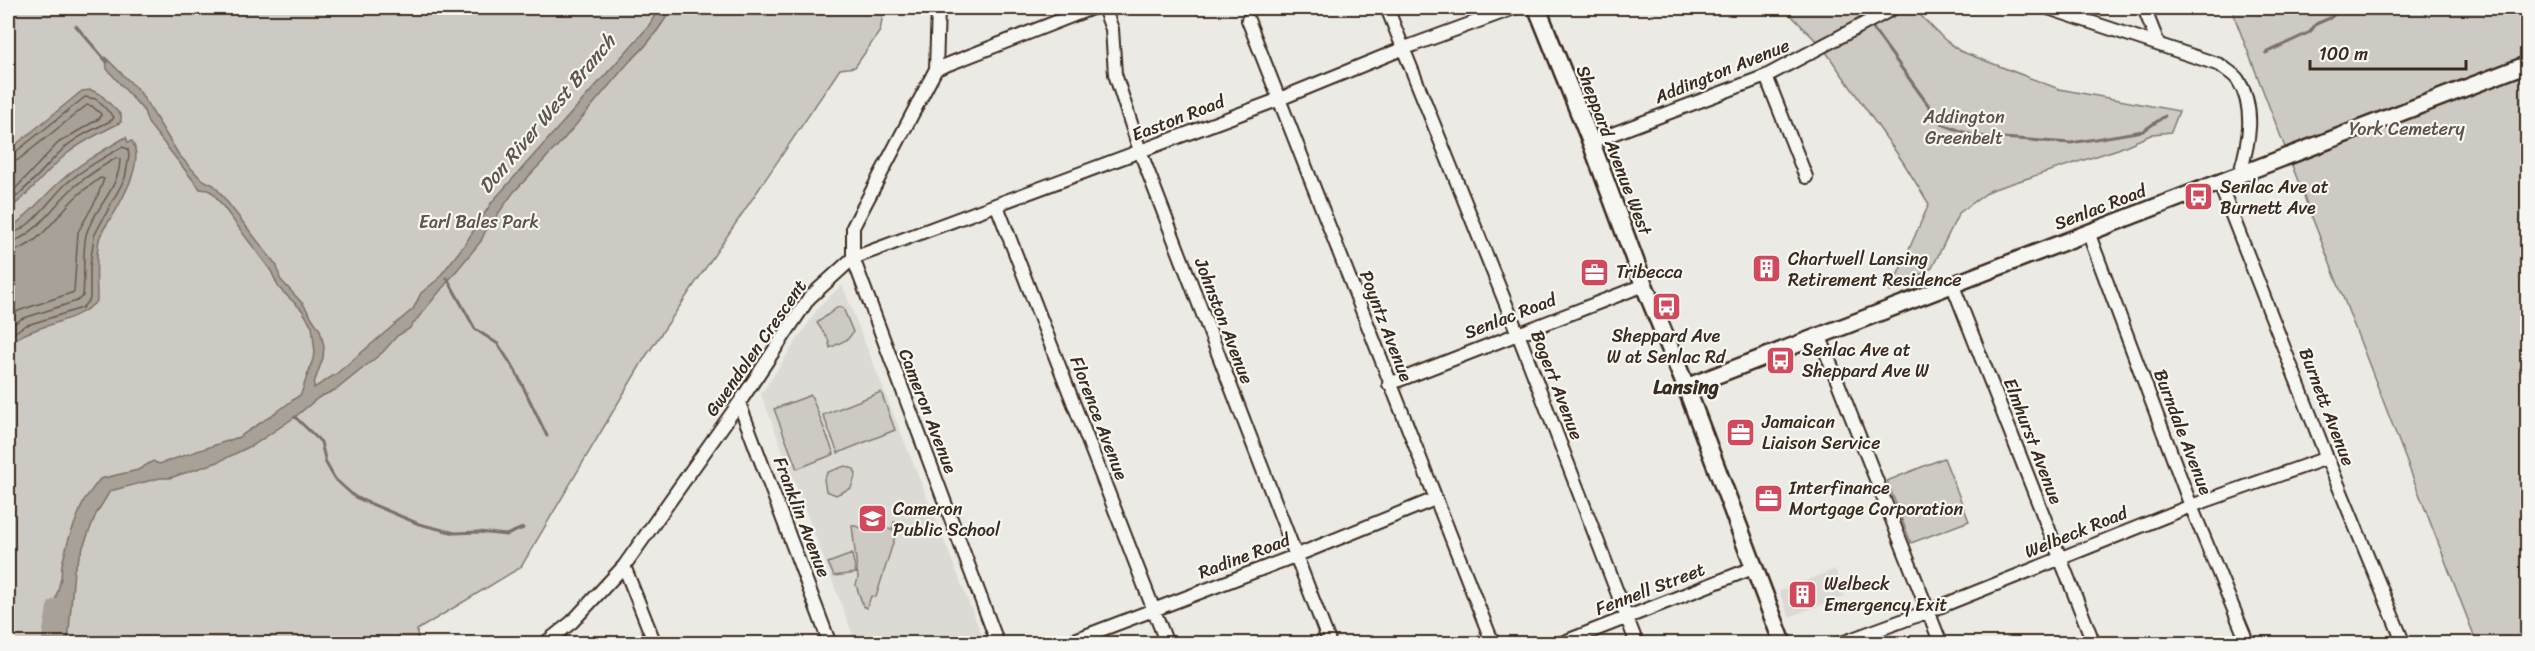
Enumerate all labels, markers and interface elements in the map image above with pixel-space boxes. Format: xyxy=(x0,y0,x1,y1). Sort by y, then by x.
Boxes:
water label: Don River West Branch xyxy=(469,25,626,202)
street label: Addington Avenue xyxy=(1649,29,1795,113)
scale bar xyxy=(2310,33,2466,71)
text: 100 m xyxy=(2319,38,2368,70)
street label: Sheppard Avenue West xyxy=(1567,60,1661,240)
street label: Easton Road xyxy=(1127,85,1230,150)
park label: Addington Greenbelt xyxy=(1922,101,2005,154)
park label: York Cemetery xyxy=(2349,113,2466,145)
place label: Senlac Ave at Burnett Ave xyxy=(2220,171,2329,224)
street label: Senlac Road xyxy=(2049,174,2152,239)
bus stop icon: Senlac Ave at Burnett Ave xyxy=(2183,181,2215,213)
park label: Earl Bales Park xyxy=(419,206,539,238)
place label: Chartwell Lansing Retirement Residence xyxy=(1788,243,1962,296)
street label: Johnston Avenue xyxy=(1185,252,1263,389)
building icon: Chartwell Lansing Retirement Residence xyxy=(1751,253,1783,285)
office icon: Tribecca xyxy=(1579,256,1611,288)
place label: Tribecca xyxy=(1616,256,1683,288)
street label: Poyntz Avenue xyxy=(1350,266,1422,387)
street label: Gwendolen Crescent xyxy=(697,273,815,423)
street label: Senlac Road xyxy=(1459,283,1562,348)
bus stop icon: Sheppard Ave W at Senlac Rd xyxy=(1650,291,1682,323)
place label: Sheppard Ave W at Senlac Rd xyxy=(1607,320,1727,373)
street label: Bogert Avenue xyxy=(1521,325,1593,445)
place label: Senlac Ave at Sheppard Ave W xyxy=(1802,334,1930,387)
street label: Burnett Avenue xyxy=(2290,343,2364,471)
street label: Cameron Avenue xyxy=(889,344,967,478)
bus stop icon: Senlac Ave at Sheppard Ave W xyxy=(1765,344,1797,376)
street label: Florence Avenue xyxy=(1061,351,1137,485)
street label: Burndale Avenue xyxy=(2144,364,2222,500)
district label: Lansing xyxy=(1653,370,1719,405)
street label: Elmhurst Avenue xyxy=(1994,373,2072,509)
place label: Jamaican Liaison Service xyxy=(1761,406,1881,459)
office icon: Jamaican Liaison Service xyxy=(1725,416,1757,448)
street label: Franklin Avenue xyxy=(764,452,840,582)
place label: Interfinance Mortgage Corporation xyxy=(1788,472,1963,525)
office icon: Interfinance Mortgage Corporation xyxy=(1752,482,1784,514)
place label: Cameron Public School xyxy=(893,493,1001,546)
street label: Welbeck Road xyxy=(2020,496,2134,567)
school or university icon: Cameron Public School xyxy=(856,503,888,535)
street label: Radine Road xyxy=(1193,523,1296,588)
street label: Fennell Street xyxy=(1590,553,1710,625)
place label: Welbeck Emergency Exit xyxy=(1824,568,1948,621)
building icon: Welbeck Emergency Exit xyxy=(1787,578,1819,610)

